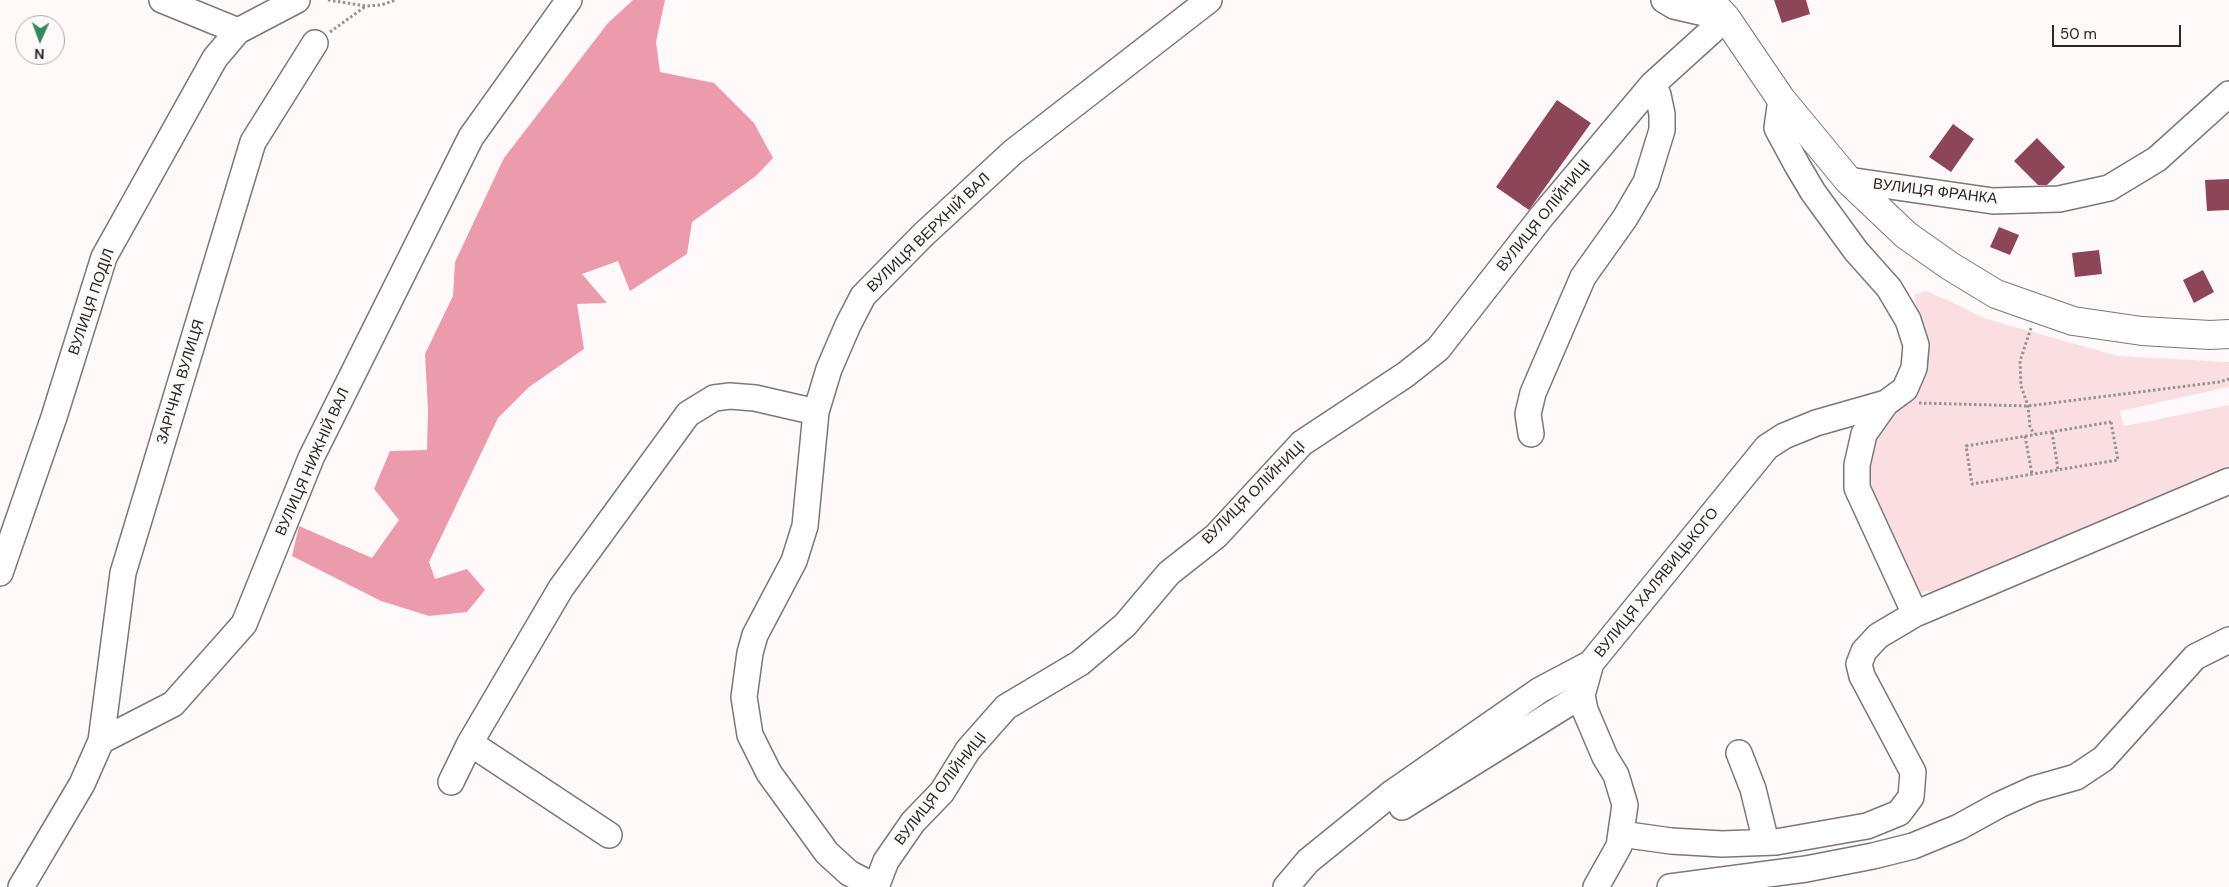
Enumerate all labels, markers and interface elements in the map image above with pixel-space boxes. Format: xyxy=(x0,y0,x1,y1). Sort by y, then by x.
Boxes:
north arrow xyxy=(15,15,65,65)
scale bar xyxy=(2054,15,2183,47)
text: 50 m xyxy=(2060,24,2097,44)
text: N xyxy=(34,45,45,63)
street label: ВУЛИЦЯ ОЛІЙНИЦІ xyxy=(1494,157,1594,275)
street label: ВУЛИЦЯ ВЕРХНІЙ ВАЛ xyxy=(864,170,994,296)
street label: ВУЛИЦЯ ФРАНКА xyxy=(1872,175,1998,209)
street label: ВУЛИЦЯ ПОДІЛ xyxy=(65,246,119,358)
street label: ЗАРІЧНА ВУЛИЦЯ xyxy=(154,318,208,446)
street label: ВУЛИЦЯ НИЖНІЙ ВАЛ xyxy=(272,385,354,539)
street label: ВУЛИЦЯ ОЛІЙНИЦІ xyxy=(1199,438,1309,548)
street label: ВУЛИЦЯ ХАЛЯВИЦЬКОГО xyxy=(1591,505,1723,661)
street label: ВУЛИЦЯ ОЛІЙНИЦІ xyxy=(891,729,991,849)

